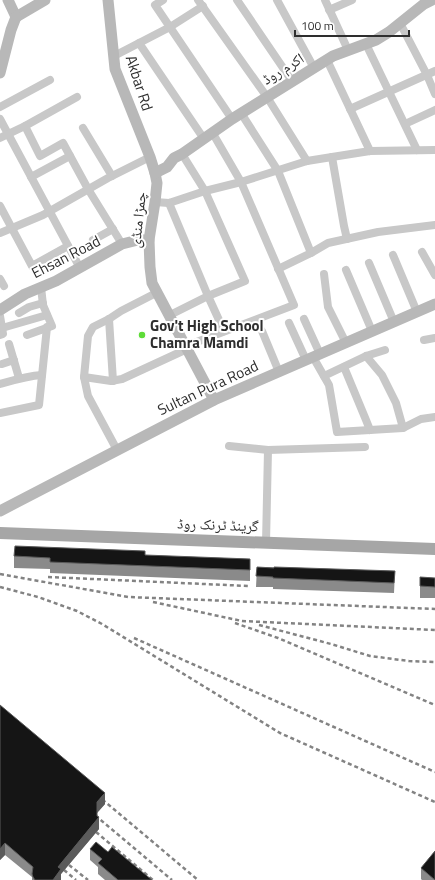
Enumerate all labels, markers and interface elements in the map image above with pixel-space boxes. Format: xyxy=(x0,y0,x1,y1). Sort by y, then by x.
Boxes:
scale bar xyxy=(295,12,409,38)
text: 100 m xyxy=(301,16,334,35)
street label: اکرم روڈ xyxy=(257,47,308,90)
street label: Akbar Rd xyxy=(120,52,159,114)
street label: چمڑا منڈی xyxy=(123,190,152,249)
street label: Ehsan Road xyxy=(27,229,104,284)
place label: Gov't High School Chamra Mamdi xyxy=(150,314,264,354)
marker: Gov't High School Chamra Mamdi xyxy=(137,330,147,340)
street label: Sultan Pura Road xyxy=(154,354,262,421)
street label: گرینڈ ٹرنک روڈ xyxy=(177,512,260,537)

